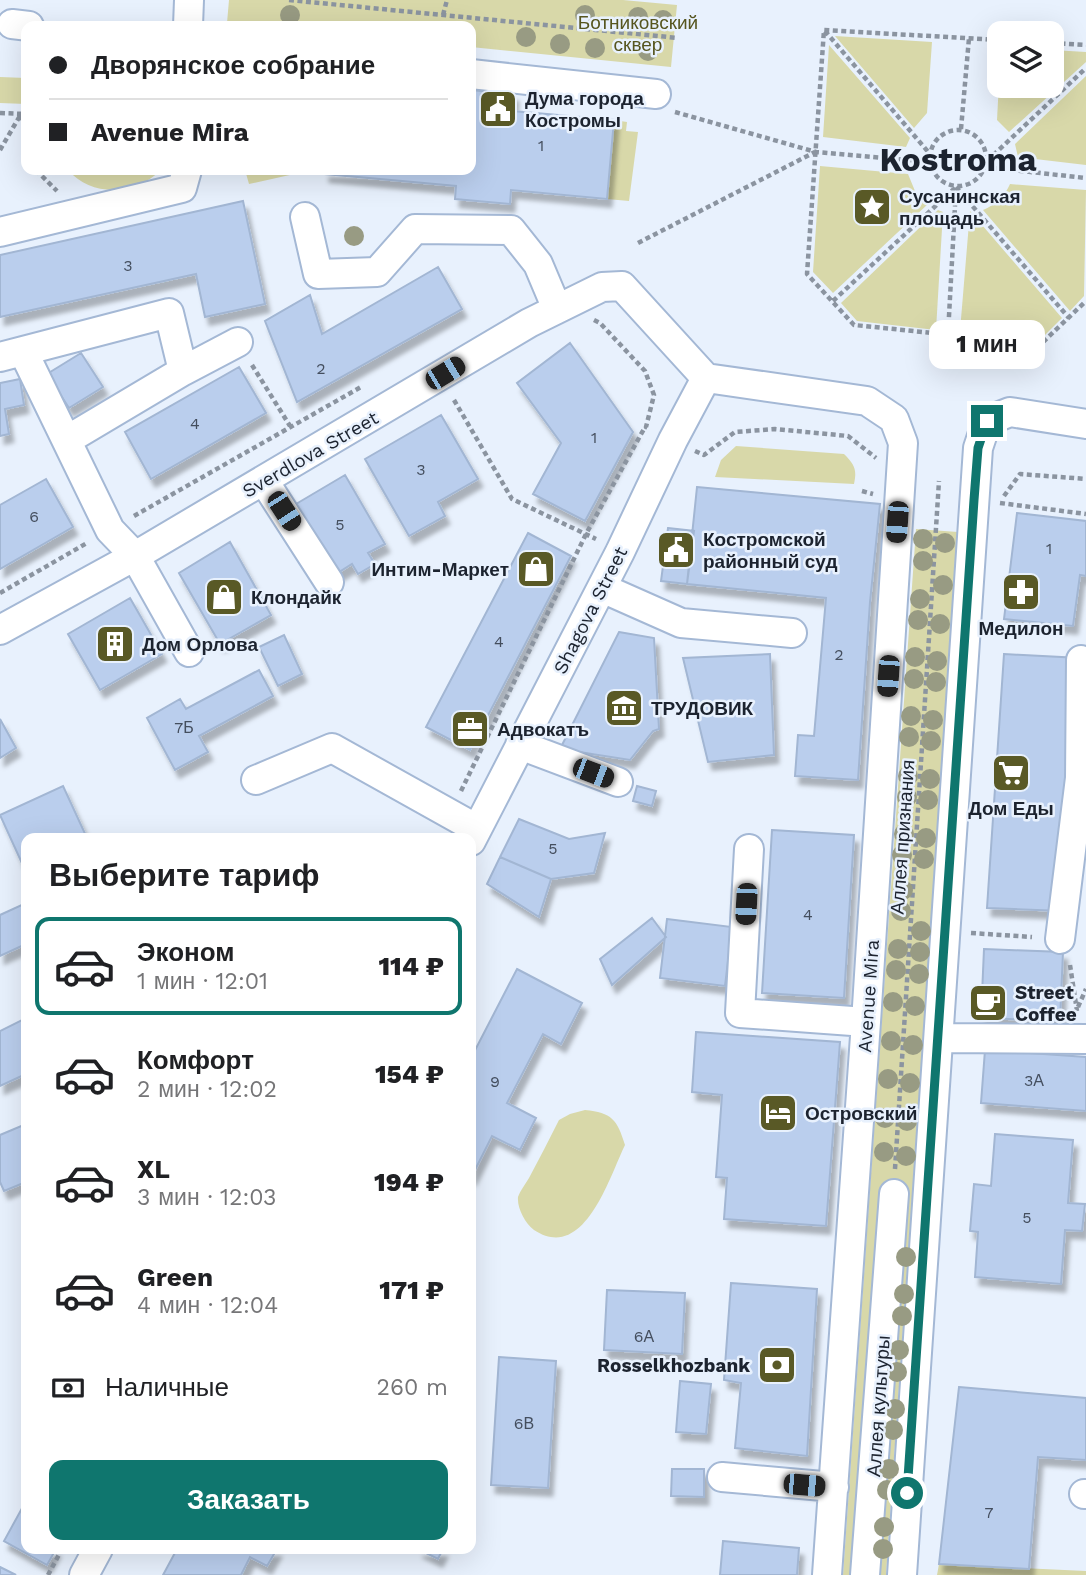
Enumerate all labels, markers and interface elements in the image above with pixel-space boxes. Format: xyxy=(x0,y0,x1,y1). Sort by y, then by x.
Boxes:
park label: Ботниковский сквер xyxy=(578,11,698,56)
map controls xyxy=(987,21,1064,98)
button: layers xyxy=(987,21,1064,98)
text: Дворянское собрание xyxy=(91,50,375,80)
place label: Дума города Костромы xyxy=(525,87,644,132)
public building icon: Дума города Костромы xyxy=(477,88,519,130)
text: Avenue Mira xyxy=(91,117,249,147)
house number: 1 xyxy=(538,136,544,155)
district label: Kostroma xyxy=(879,140,1037,179)
place label: Сусанинская площадь xyxy=(899,185,1021,230)
place icon: Сусанинская площадь xyxy=(851,186,893,228)
house number: 3 xyxy=(123,256,133,275)
callout: 1 мин xyxy=(929,320,1045,368)
text: 1 мин xyxy=(956,331,1018,358)
car xyxy=(422,353,469,393)
house number: 2 xyxy=(316,359,326,378)
route end xyxy=(971,405,1003,437)
street label: Sverdlova Street xyxy=(238,406,382,503)
house number: 4 xyxy=(190,414,200,433)
house number: 1 xyxy=(591,428,597,447)
house number: 3 xyxy=(416,460,426,479)
car xyxy=(264,488,305,534)
car xyxy=(886,500,909,544)
house number: 6 xyxy=(29,507,39,526)
house number: 5 xyxy=(335,515,345,534)
place label: Костромской районный суд xyxy=(703,528,837,573)
public building icon: Костромской районный суд xyxy=(655,529,697,571)
house number: 1 xyxy=(1046,539,1052,558)
street label: Shagova Street xyxy=(548,543,632,678)
shop icon: Интим-Маркет xyxy=(515,548,557,590)
place label: Интим-Маркет xyxy=(371,558,509,581)
pharmacy icon: Медилон xyxy=(1000,571,1042,613)
shop icon: Клондайк xyxy=(203,576,245,618)
place label: Клондайк xyxy=(251,586,342,609)
place label: Медилон xyxy=(978,617,1064,640)
building icon: Дом Орлова xyxy=(94,623,136,665)
house number: 4 xyxy=(494,632,504,651)
place label: Дом Орлова xyxy=(142,633,258,656)
house number: 2 xyxy=(834,645,844,664)
car xyxy=(877,654,900,698)
museum icon: ТРУДОВИК xyxy=(603,687,645,729)
place label: ТРУДОВИК xyxy=(651,697,754,720)
office icon: Адвокатъ xyxy=(449,708,491,750)
house number: 7Б xyxy=(174,718,194,737)
place label: Адвокатъ xyxy=(497,718,589,741)
supermarket icon: Дом Еды xyxy=(990,752,1032,794)
car xyxy=(570,756,617,790)
street label: Аллея признания xyxy=(886,759,919,915)
place label: Дом Еды xyxy=(968,797,1054,820)
house number: 5 xyxy=(548,839,558,858)
text: Выберите тариф xyxy=(49,856,320,894)
car xyxy=(735,882,758,926)
house number: 4 xyxy=(803,905,813,924)
icon: car xyxy=(53,935,116,998)
text: Эконом xyxy=(137,937,235,967)
street label: Avenue Mira xyxy=(853,939,884,1053)
text: 114 ₽ xyxy=(378,951,444,981)
text: 1 мин · 12:01 xyxy=(137,968,268,995)
place label: Street Coffee xyxy=(1015,981,1077,1026)
cafe icon: Street Coffee xyxy=(967,982,1009,1024)
icon: car xyxy=(53,1043,116,1106)
text: Комфорт xyxy=(137,1045,254,1075)
text: 154 ₽ xyxy=(375,1059,444,1089)
house number: 3А xyxy=(1024,1071,1044,1090)
house number: 9 xyxy=(490,1072,500,1091)
text: 2 мин · 12:02 xyxy=(137,1076,277,1103)
hotel icon: Островский xyxy=(757,1092,799,1134)
place label: Островский xyxy=(805,1102,918,1125)
icon: car xyxy=(53,1151,116,1214)
text: XL xyxy=(137,1154,170,1184)
text: 194 ₽ xyxy=(374,1167,444,1197)
text: 3 мин · 12:03 xyxy=(137,1184,276,1211)
house number: 5 xyxy=(1022,1208,1032,1227)
icon: car xyxy=(53,1259,116,1322)
text: Green xyxy=(137,1262,213,1292)
text: 171 ₽ xyxy=(379,1275,444,1305)
text: 4 мин · 12:04 xyxy=(137,1292,278,1319)
house number: 6А xyxy=(634,1327,655,1346)
street label: Аллея культуры xyxy=(862,1335,895,1478)
bank icon: Rosselkhozbank xyxy=(756,1344,798,1386)
place label: Rosselkhozbank xyxy=(597,1354,750,1377)
icon: cash xyxy=(49,1369,87,1407)
text: Наличные xyxy=(105,1372,229,1402)
text: 260 m xyxy=(377,1374,448,1401)
house number: 6В xyxy=(514,1414,534,1433)
button: Заказать xyxy=(49,1460,448,1540)
car xyxy=(783,1473,826,1497)
route start xyxy=(891,1477,923,1509)
house number: 7 xyxy=(985,1503,994,1522)

